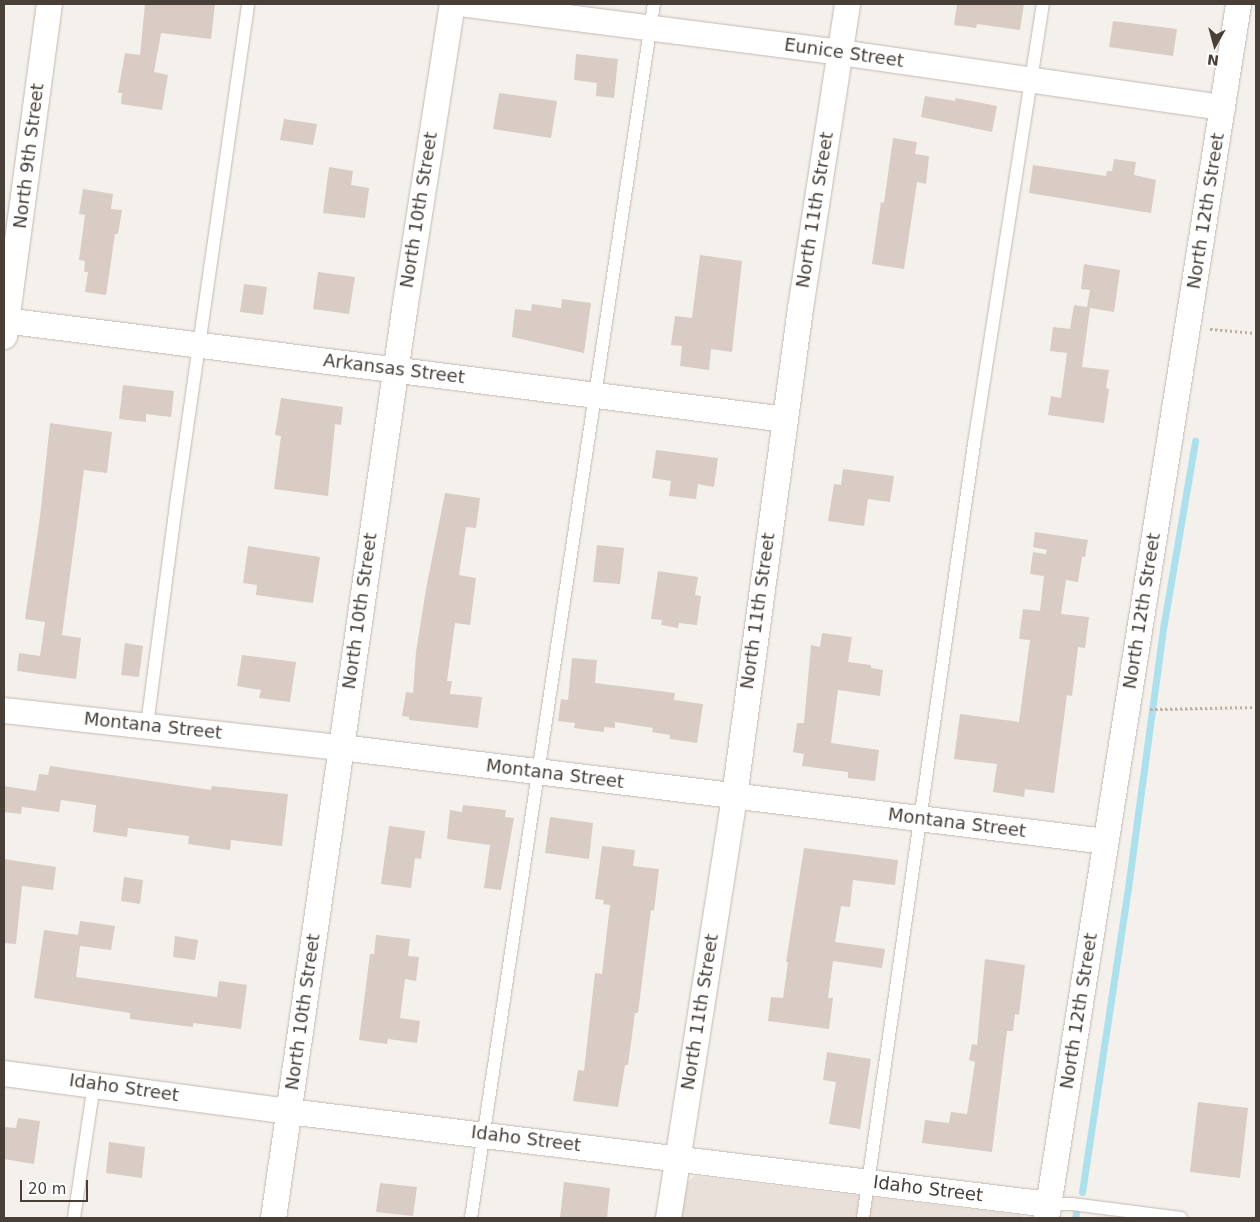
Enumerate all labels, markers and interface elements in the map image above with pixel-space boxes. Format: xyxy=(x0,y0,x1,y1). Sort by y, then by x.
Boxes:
north arrow xyxy=(1190,20,1240,70)
street label: Eunice Street xyxy=(783,34,905,72)
text: N xyxy=(1206,51,1220,69)
street label: North 9th Street xyxy=(9,82,49,230)
street label: North 10th Street xyxy=(396,130,442,290)
street label: North 11th Street xyxy=(792,130,838,290)
street label: North 12th Street xyxy=(1183,131,1229,291)
street label: Arkansas Street xyxy=(322,350,466,388)
street label: North 10th Street xyxy=(338,531,382,691)
street label: North 11th Street xyxy=(736,531,780,691)
street label: North 12th Street xyxy=(1119,531,1165,691)
street label: Montana Street xyxy=(83,708,223,744)
street label: Montana Street xyxy=(485,755,625,793)
street label: Montana Street xyxy=(887,804,1027,842)
street label: North 12th Street xyxy=(1056,931,1102,1091)
street label: North 10th Street xyxy=(281,932,325,1092)
street label: North 11th Street xyxy=(677,932,723,1092)
street label: Idaho Street xyxy=(68,1070,180,1106)
street label: Idaho Street xyxy=(470,1122,582,1156)
scale bar xyxy=(22,1170,90,1202)
street label: Idaho Street xyxy=(872,1172,984,1206)
text: 20 m xyxy=(28,1180,66,1198)

